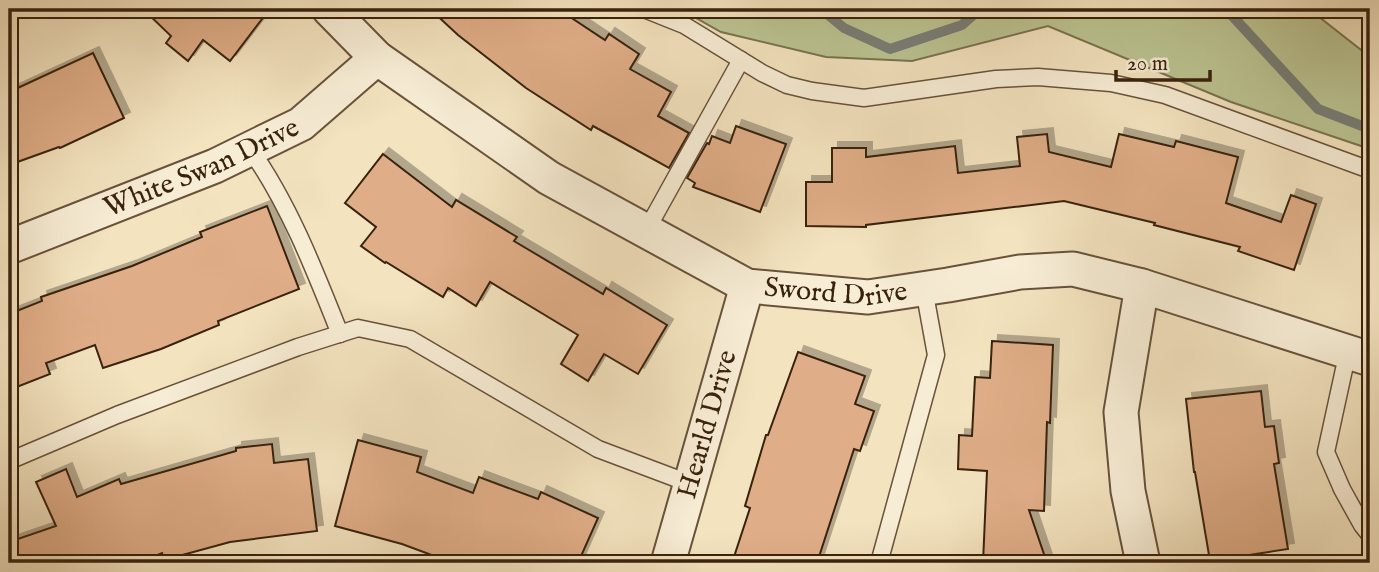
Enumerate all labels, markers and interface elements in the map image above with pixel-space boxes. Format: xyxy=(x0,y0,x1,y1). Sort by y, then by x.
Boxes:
scale bar xyxy=(1116,38,1211,82)
text: 20 m xyxy=(1127,51,1168,78)
street label: White Swan Drive xyxy=(99,110,305,226)
street label: Sword Drive xyxy=(763,270,910,315)
street label: Hearld Drive xyxy=(670,346,745,503)

